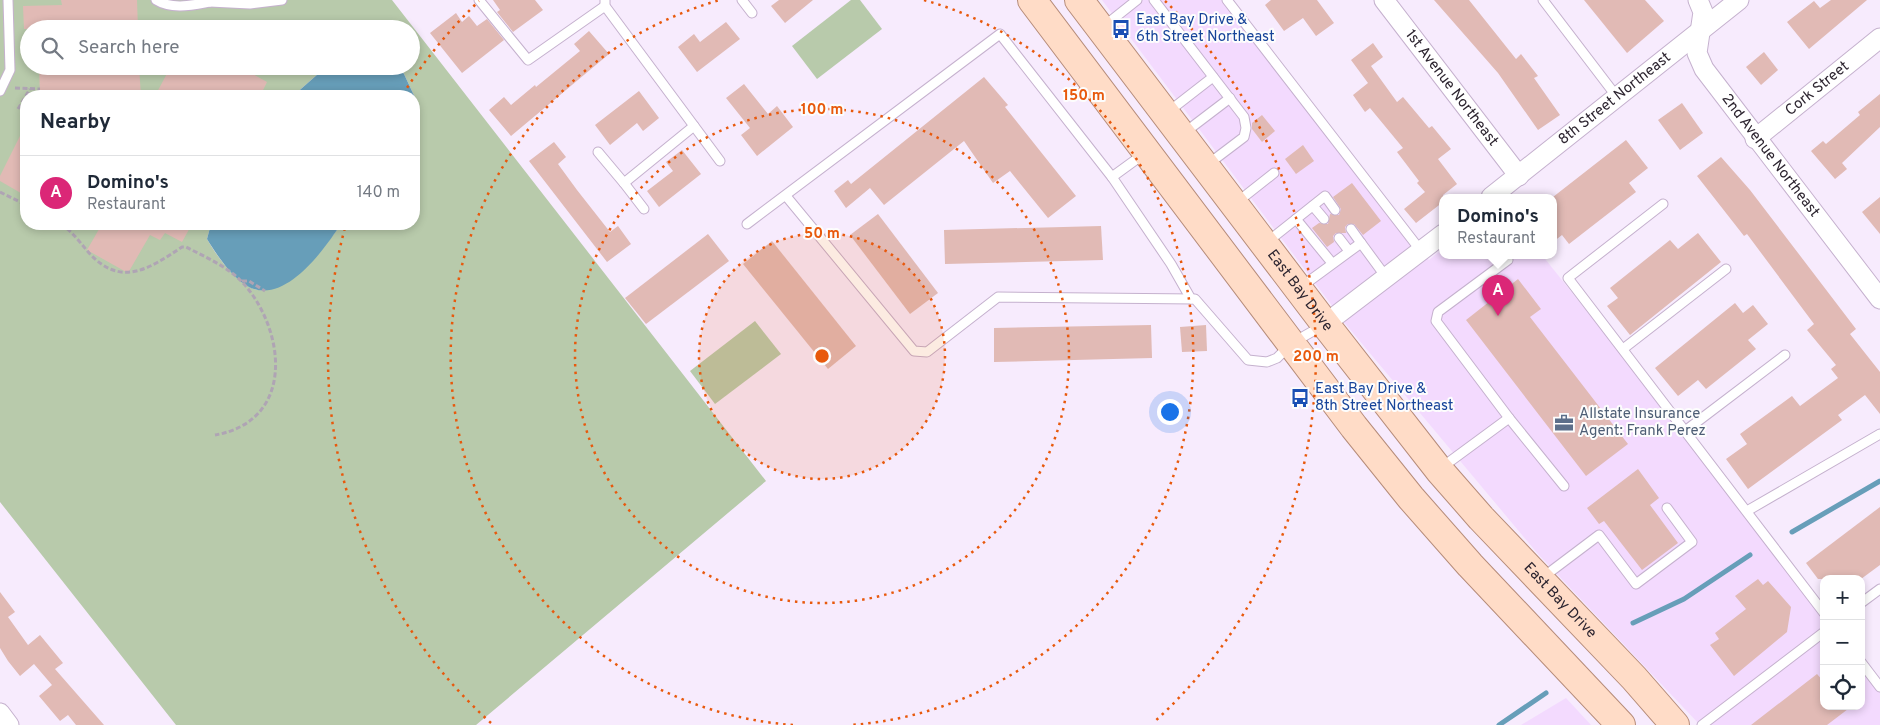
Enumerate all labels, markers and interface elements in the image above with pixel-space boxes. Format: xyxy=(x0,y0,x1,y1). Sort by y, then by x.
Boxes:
place label: East Bay Drive & 6th Street Northeast xyxy=(1136,11,1275,47)
bus stop icon: East Bay Drive & 6th Street Northeast xyxy=(1110,18,1132,40)
search box xyxy=(20,20,420,75)
street label: 1st Avenue Northeast xyxy=(1401,26,1502,150)
icon: search xyxy=(38,34,66,62)
text: Search here xyxy=(78,36,180,60)
street label: 8th Street Northeast xyxy=(1555,48,1675,149)
street label: Cork Street xyxy=(1781,57,1853,120)
text: 150 m xyxy=(1063,87,1105,106)
street label: 2nd Avenue Northeast xyxy=(1717,90,1824,221)
text: 100 m xyxy=(801,101,843,120)
text: Nearby xyxy=(40,109,111,136)
text: Domino's xyxy=(87,171,169,195)
text: A xyxy=(50,183,62,203)
text: 140 m xyxy=(357,183,400,203)
popup xyxy=(1439,194,1557,259)
text: Restaurant xyxy=(87,195,166,215)
text: Domino's xyxy=(1457,205,1539,229)
text: 50 m xyxy=(804,225,840,244)
text: Restaurant xyxy=(1457,229,1536,249)
street label: East Bay Drive xyxy=(1263,246,1337,335)
pin: A xyxy=(1482,275,1514,316)
centre of rings xyxy=(813,347,831,365)
text: 200 m xyxy=(1293,348,1339,367)
place label: East Bay Drive & 8th Street Northeast xyxy=(1315,380,1454,416)
bus stop icon: East Bay Drive & 8th Street Northeast xyxy=(1289,387,1311,409)
your location xyxy=(1157,399,1183,425)
place label: Allstate Insurance Agent: Frank Perez xyxy=(1579,405,1706,441)
office icon: Allstate Insurance Agent: Frank Perez xyxy=(1553,412,1575,434)
street label: East Bay Drive xyxy=(1519,559,1601,642)
map controls xyxy=(1820,575,1865,710)
button: + xyxy=(1820,575,1865,620)
button: − xyxy=(1820,620,1865,665)
button: locate xyxy=(1820,665,1865,710)

